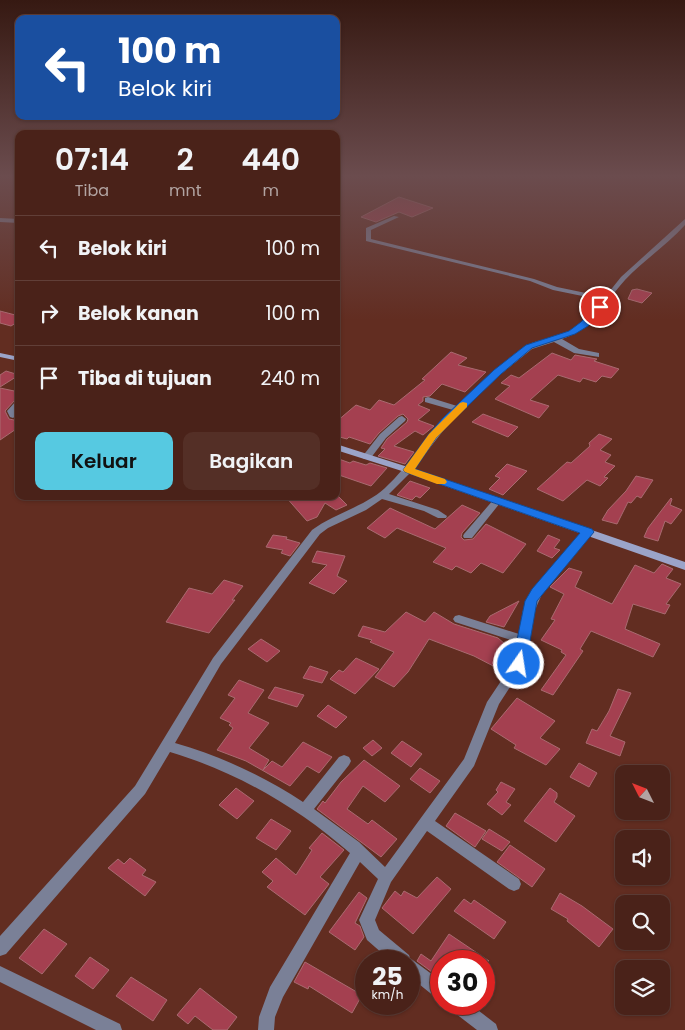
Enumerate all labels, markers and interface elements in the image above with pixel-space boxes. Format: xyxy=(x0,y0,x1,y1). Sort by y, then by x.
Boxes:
text: 100 m xyxy=(118,26,221,75)
icon: left xyxy=(35,35,100,100)
text: Belok kiri xyxy=(118,73,212,104)
text: 07:14 xyxy=(55,138,129,181)
text: 2 xyxy=(177,138,194,181)
text: 440 xyxy=(241,138,300,181)
text: Tiba xyxy=(75,179,109,202)
text: mnt xyxy=(169,179,201,202)
text: m xyxy=(262,179,279,202)
icon: left xyxy=(35,234,63,262)
text: Belok kiri xyxy=(78,235,167,262)
text: 100 m xyxy=(265,235,320,262)
pin xyxy=(579,286,621,328)
icon: arrive xyxy=(586,293,614,321)
icon: right xyxy=(35,299,63,327)
text: Belok kanan xyxy=(78,300,199,327)
text: 100 m xyxy=(265,300,320,327)
icon: arrive xyxy=(35,364,63,392)
text: Tiba di tujuan xyxy=(78,365,212,392)
text: 240 m xyxy=(261,365,320,392)
button: Keluar xyxy=(35,432,173,490)
button: Bagikan xyxy=(183,432,320,490)
position arrow xyxy=(492,637,544,689)
north arrow xyxy=(615,765,670,820)
map controls xyxy=(615,765,670,1015)
button: sound xyxy=(615,830,670,885)
button: search xyxy=(615,895,670,950)
speed limit sign: 30 xyxy=(430,950,495,1015)
text: 25 xyxy=(372,959,403,994)
button: layers xyxy=(615,960,670,1015)
text: km/h xyxy=(372,986,403,1003)

